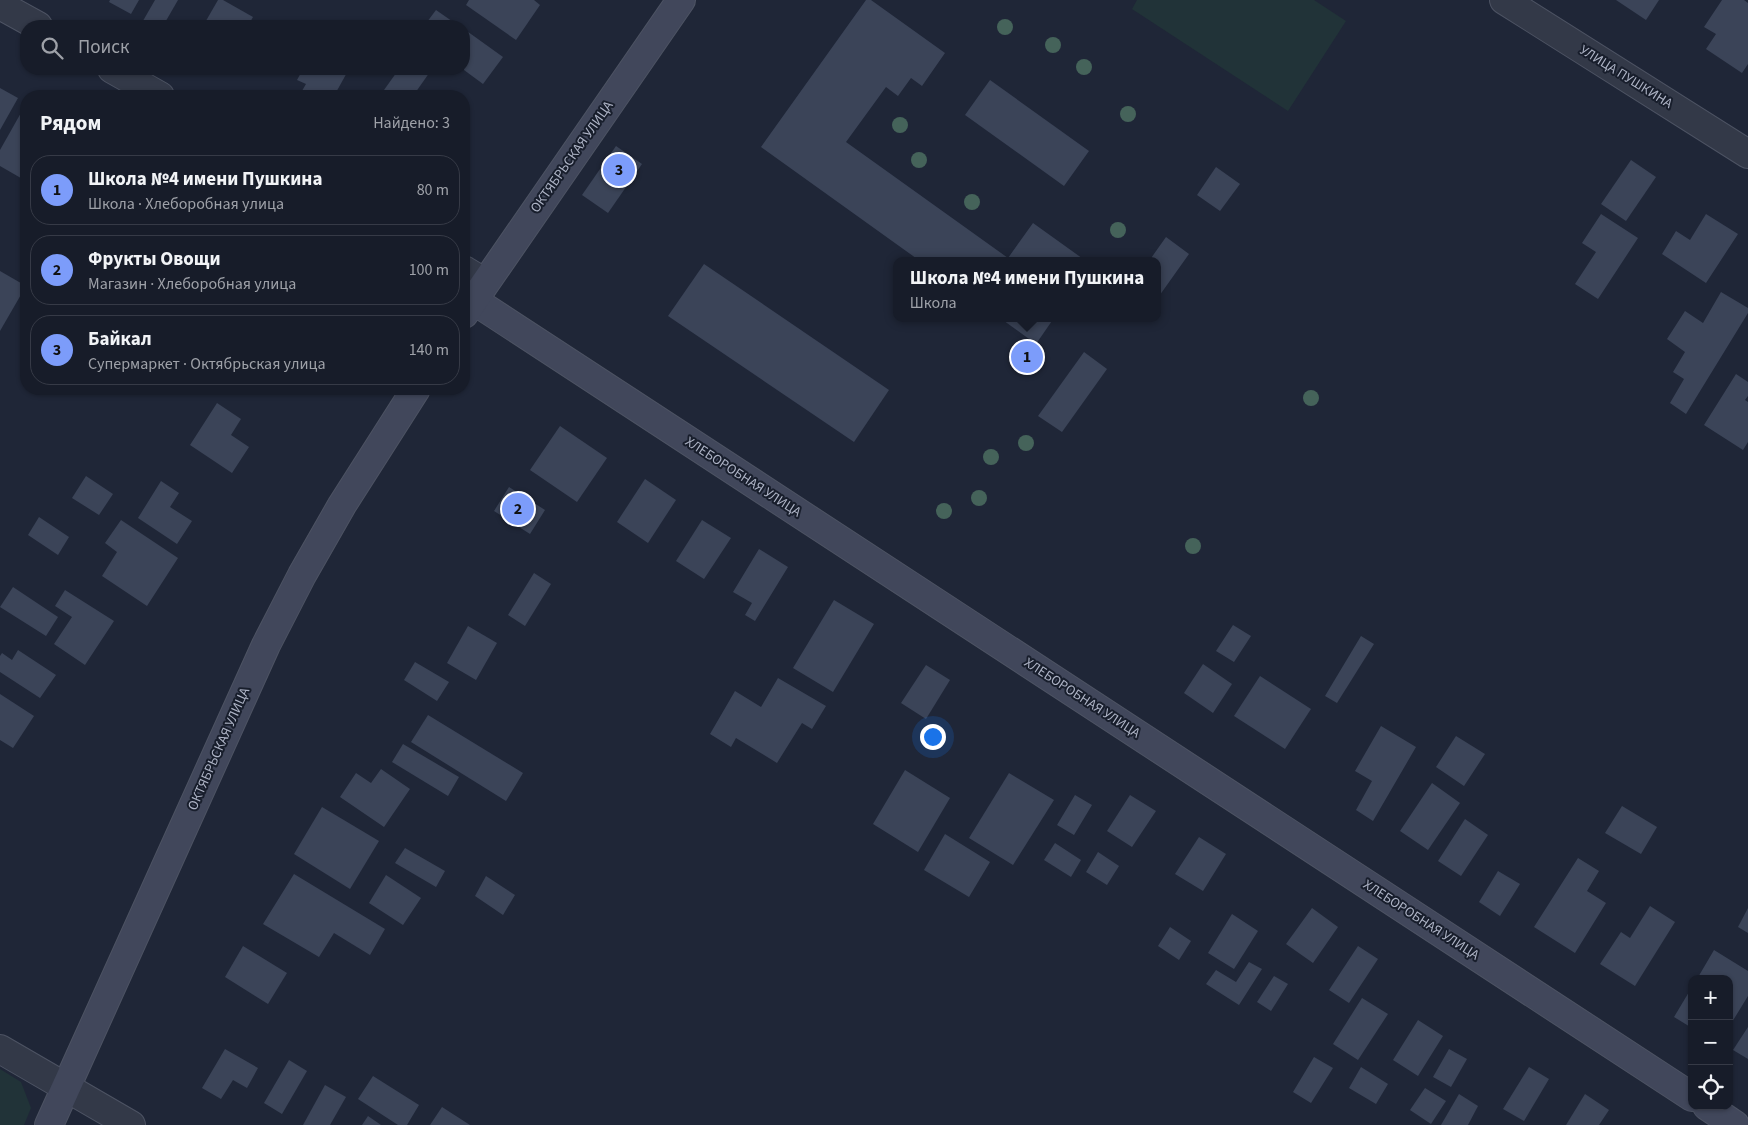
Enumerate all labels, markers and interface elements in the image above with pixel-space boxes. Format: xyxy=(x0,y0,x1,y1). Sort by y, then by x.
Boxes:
search box xyxy=(20,20,470,75)
icon: search xyxy=(38,34,66,62)
text: Поиск xyxy=(78,34,129,61)
street label: УЛИЦА ПУШКИНА xyxy=(1576,40,1677,114)
street label: ОКТЯБРЬСКАЯ УЛИЦА xyxy=(526,97,618,217)
text: Рядом xyxy=(40,108,101,138)
text: Найдено: 3 xyxy=(373,112,450,134)
pin: 3 xyxy=(603,151,635,189)
text: Школа №4 имени Пушкина xyxy=(88,166,322,193)
text: 1 xyxy=(53,179,61,201)
text: 80 m xyxy=(417,179,449,201)
text: Школа · Хлеборобная улица xyxy=(88,193,284,215)
text: Фрукты Овощи xyxy=(88,246,221,273)
popup xyxy=(893,257,1161,322)
text: 2 xyxy=(53,259,61,281)
text: 100 m xyxy=(409,259,449,281)
text: Школа №4 имени Пушкина xyxy=(910,265,1144,292)
text: Магазин · Хлеборобная улица xyxy=(88,273,296,295)
text: Школа xyxy=(910,292,957,314)
text: Байкал xyxy=(88,326,152,353)
pin: 1 xyxy=(1011,338,1043,376)
text: 3 xyxy=(53,339,61,361)
text: 140 m xyxy=(409,339,449,361)
text: Супермаркет · Октябрьская улица xyxy=(88,353,326,375)
street label: ХЛЕБОРОБНАЯ УЛИЦА xyxy=(681,432,805,522)
pin: 2 xyxy=(502,490,534,528)
street label: ХЛЕБОРОБНАЯ УЛИЦА xyxy=(1020,653,1144,743)
street label: ОКТЯБРЬСКАЯ УЛИЦА xyxy=(183,684,255,814)
your location xyxy=(920,724,946,750)
street label: ХЛЕБОРОБНАЯ УЛИЦА xyxy=(1359,875,1483,965)
map controls xyxy=(1688,975,1733,1110)
button: + xyxy=(1688,975,1733,1020)
button: − xyxy=(1688,1020,1733,1065)
button: locate xyxy=(1688,1065,1733,1110)

